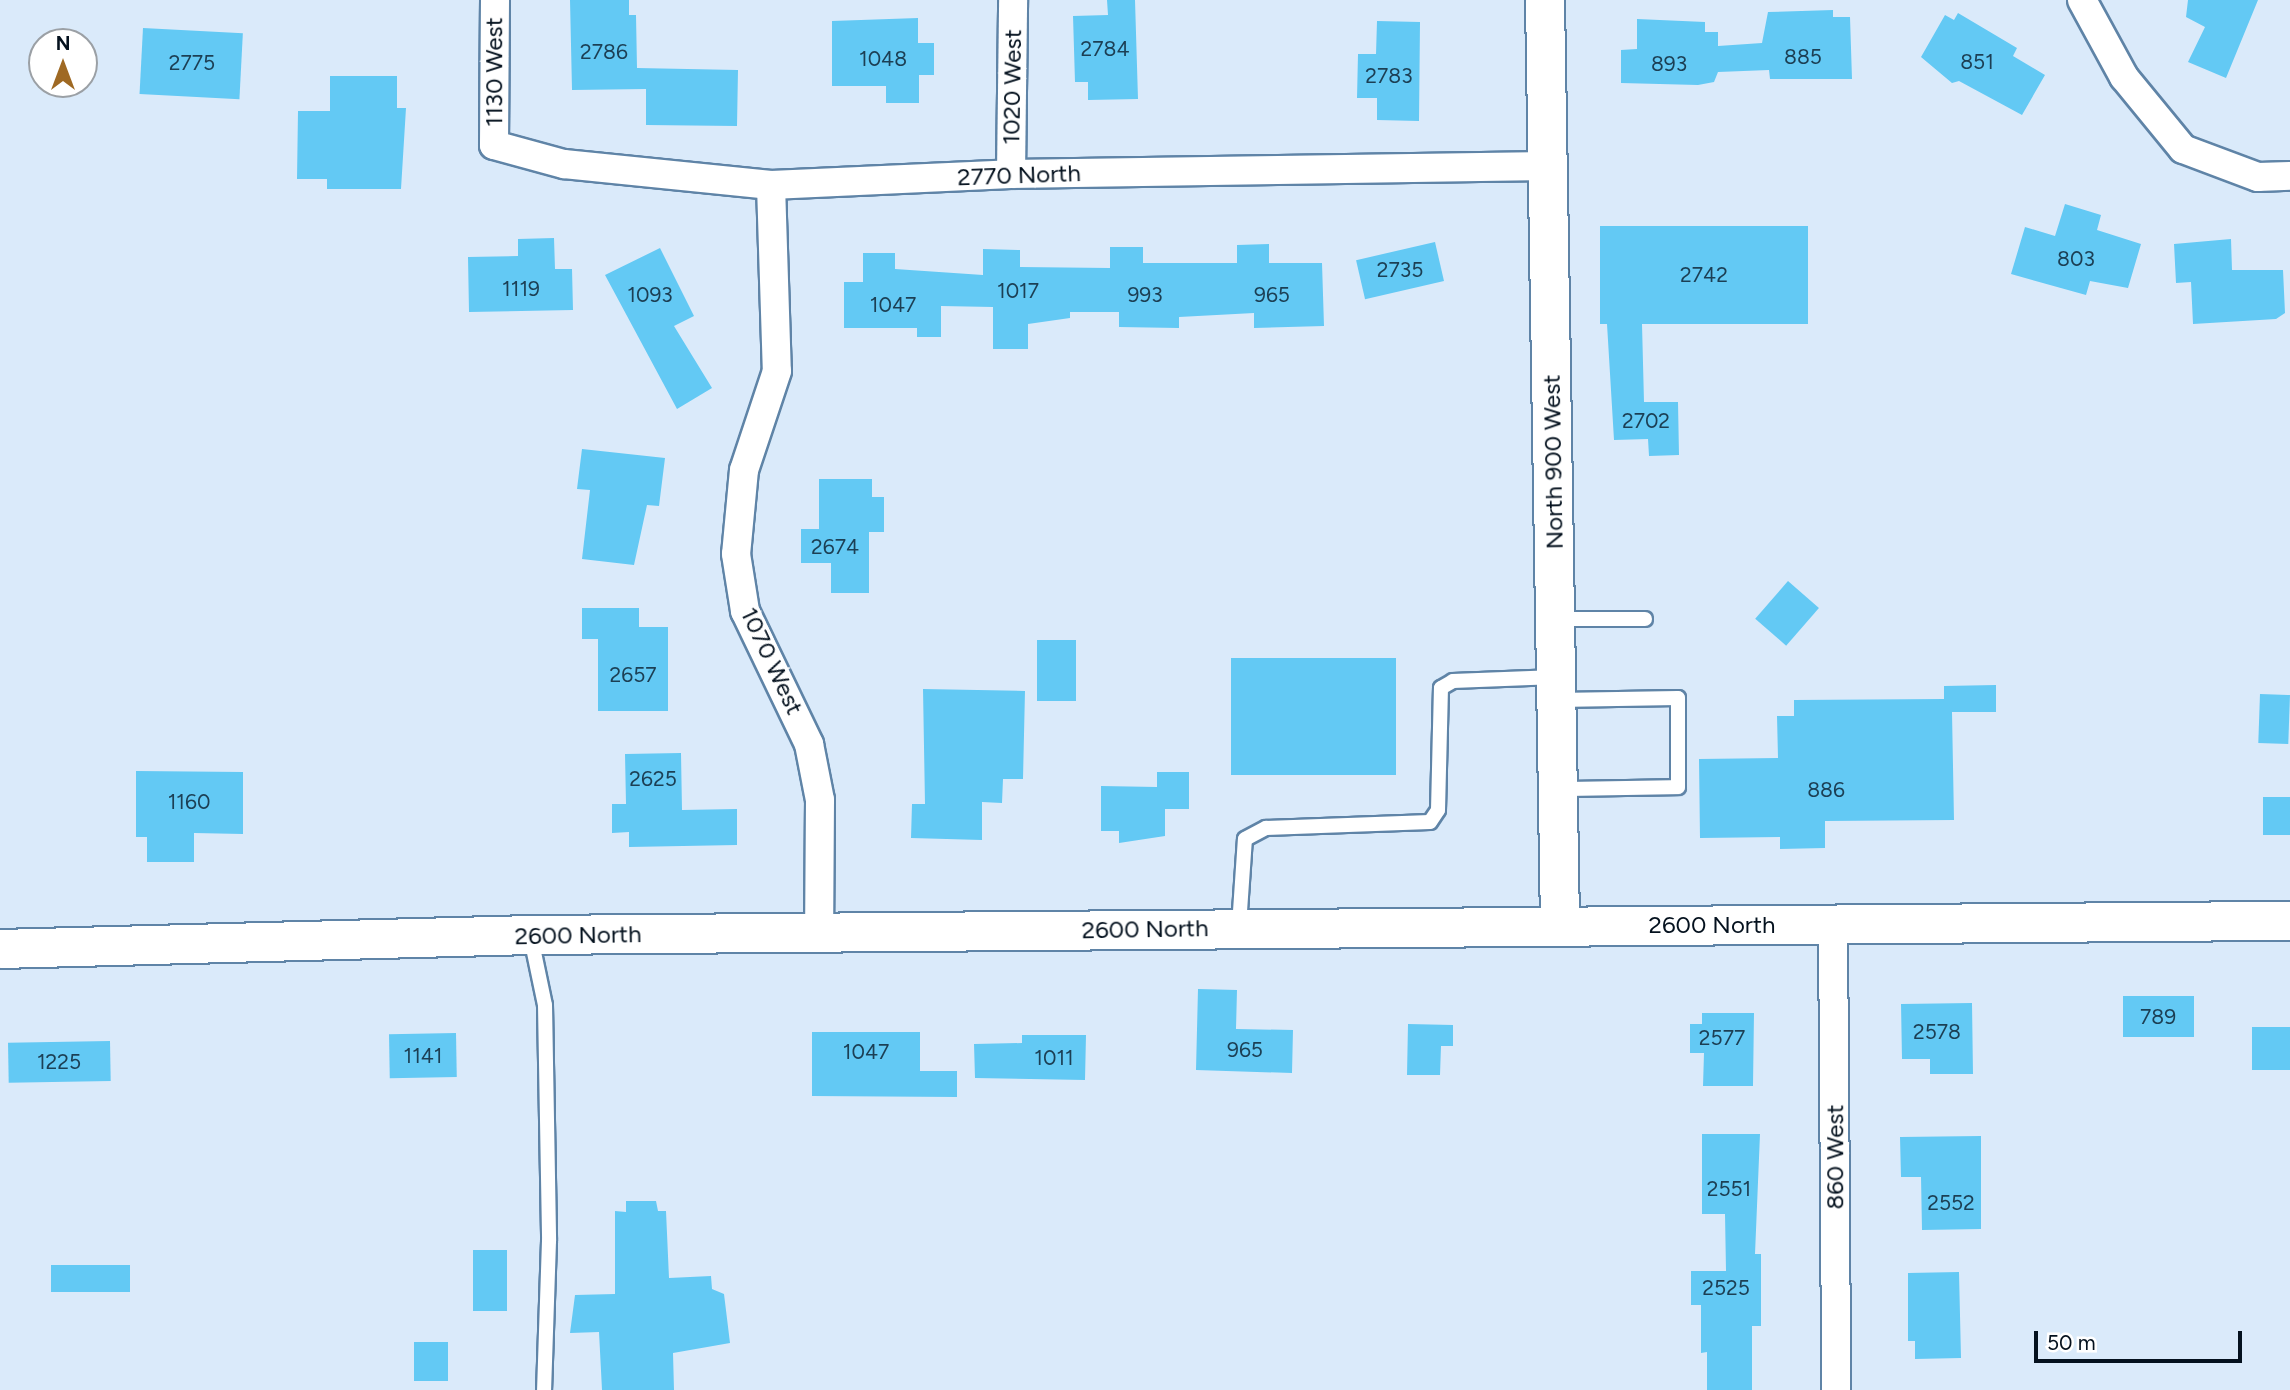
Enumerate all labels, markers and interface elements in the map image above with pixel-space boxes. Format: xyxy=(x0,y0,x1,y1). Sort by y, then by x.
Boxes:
street label: 1130 West xyxy=(480,17,508,127)
north arrow xyxy=(28,28,98,98)
street label: 1020 West xyxy=(997,29,1027,145)
text: N xyxy=(56,32,70,55)
house number: 2784 xyxy=(1081,36,1129,62)
house number: 2786 xyxy=(580,39,628,65)
house number: 885 xyxy=(1784,44,1822,70)
house number: 1048 xyxy=(859,46,907,72)
house number: 851 xyxy=(1960,49,1994,75)
house number: 2775 xyxy=(169,50,215,76)
house number: 893 xyxy=(1651,51,1687,77)
house number: 2783 xyxy=(1365,63,1413,89)
street label: 2770 North xyxy=(957,158,1081,192)
house number: 803 xyxy=(2057,246,2095,272)
house number: 2735 xyxy=(1377,257,1423,283)
house number: 2742 xyxy=(1680,262,1728,288)
house number: 1119 xyxy=(502,276,540,302)
house number: 1017 xyxy=(997,278,1039,304)
house number: 1093 xyxy=(627,282,673,308)
house number: 993 xyxy=(1127,282,1163,308)
house number: 965 xyxy=(1254,282,1290,308)
house number: 1047 xyxy=(870,292,916,318)
street label: North 900 West xyxy=(1537,374,1569,550)
house number: 2702 xyxy=(1622,408,1670,434)
house number: 2674 xyxy=(811,534,859,560)
street label: 1070 West xyxy=(735,603,809,719)
house number: 2657 xyxy=(610,662,656,688)
house number: 2625 xyxy=(629,766,677,792)
house number: 886 xyxy=(1807,777,1845,803)
house number: 1160 xyxy=(168,789,210,815)
street label: 2600 North xyxy=(1649,911,1775,939)
street label: 2600 North xyxy=(1081,913,1209,945)
street label: 2600 North xyxy=(514,919,642,951)
house number: 789 xyxy=(2140,1004,2176,1030)
house number: 2578 xyxy=(1913,1019,1961,1045)
house number: 2577 xyxy=(1699,1025,1745,1051)
house number: 965 xyxy=(1227,1037,1263,1063)
house number: 1047 xyxy=(843,1039,889,1065)
house number: 1141 xyxy=(403,1043,443,1069)
house number: 1011 xyxy=(1034,1045,1074,1071)
house number: 1225 xyxy=(37,1049,81,1075)
street label: 860 West xyxy=(1821,1104,1849,1210)
house number: 2551 xyxy=(1707,1176,1751,1202)
house number: 2552 xyxy=(1927,1190,1975,1216)
house number: 2525 xyxy=(1702,1275,1750,1301)
scale bar xyxy=(2038,1316,2246,1360)
text: 50 m xyxy=(2047,1330,2096,1355)

